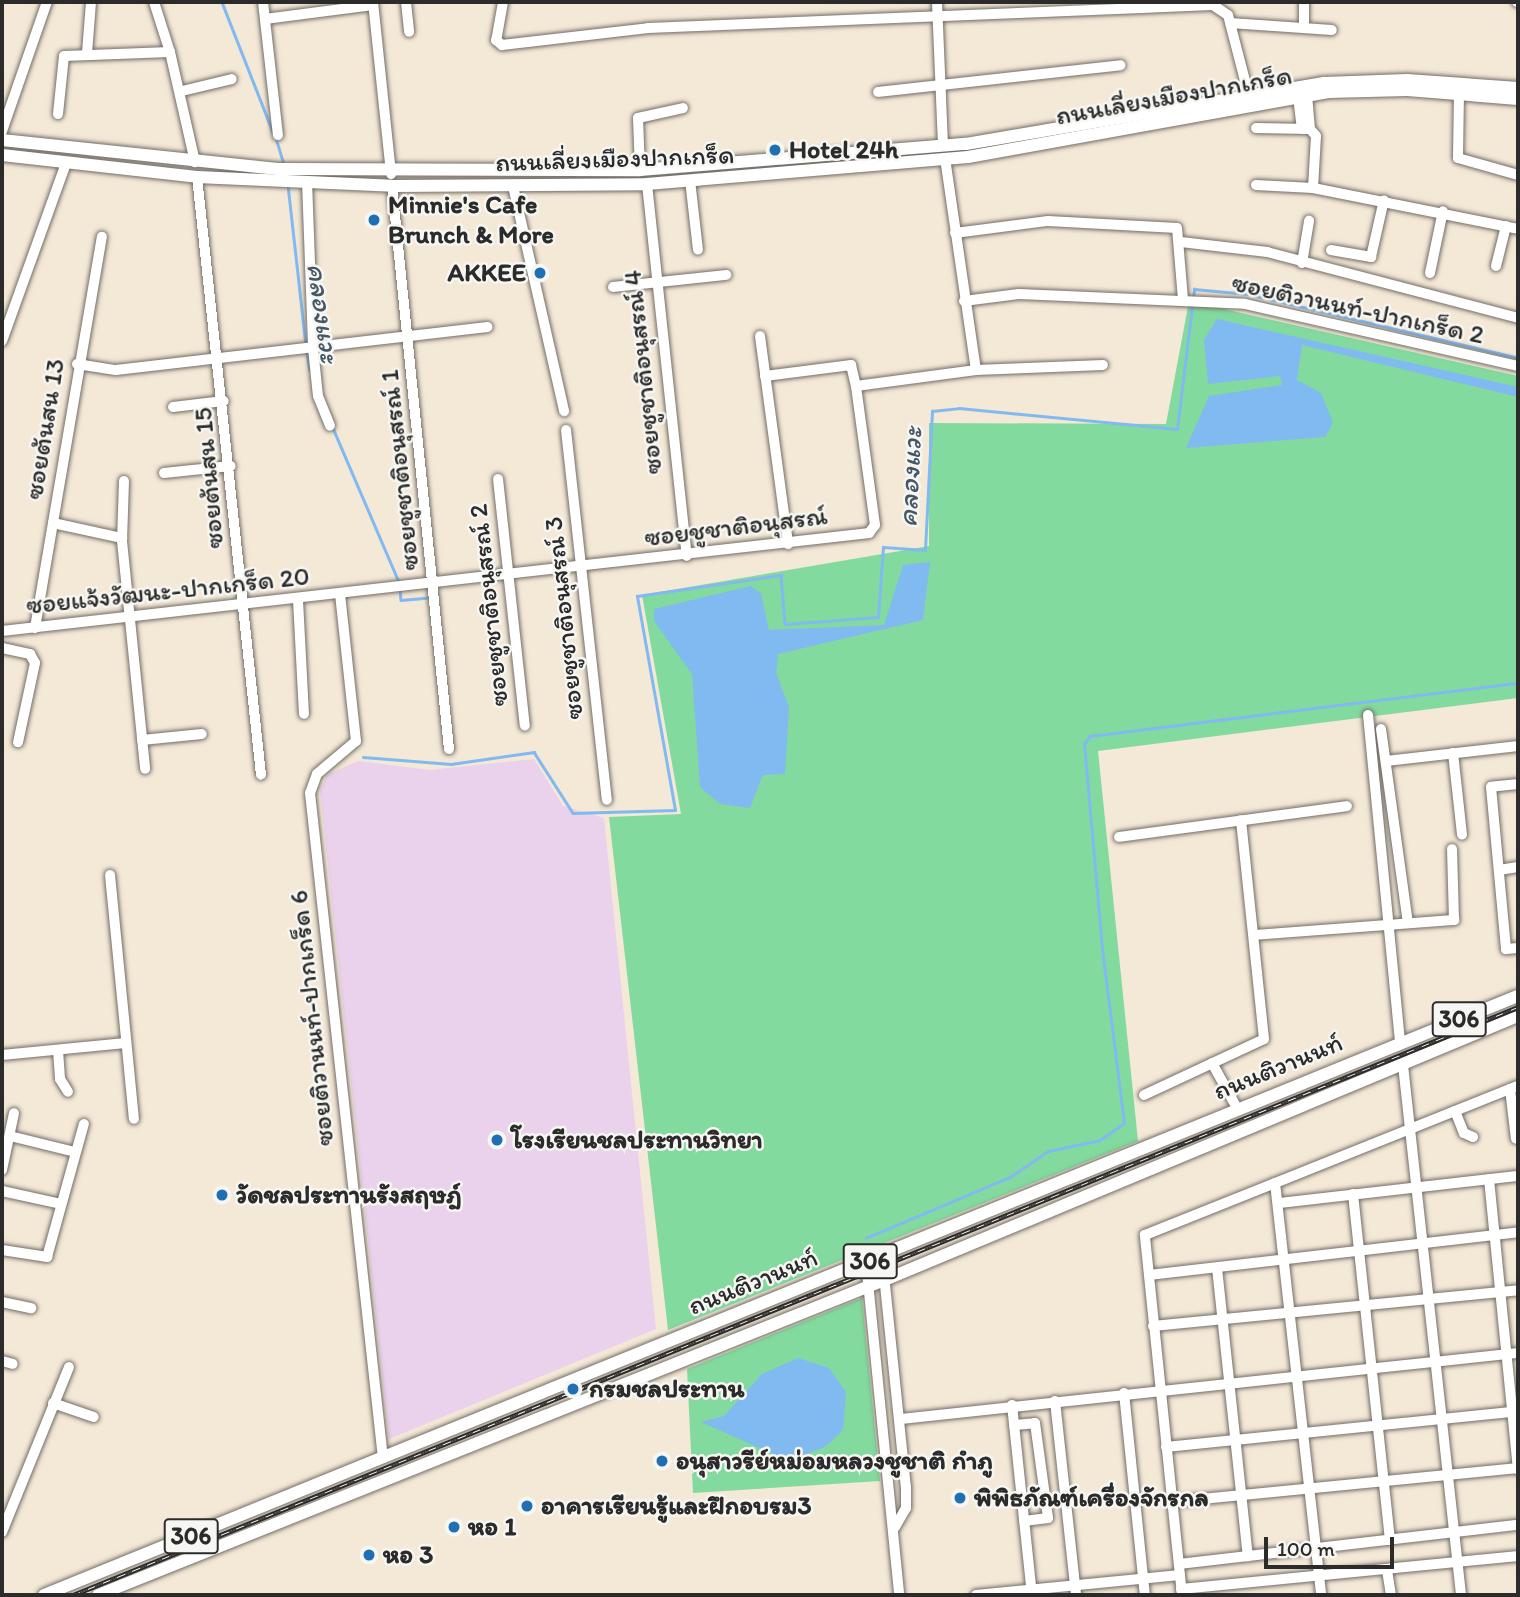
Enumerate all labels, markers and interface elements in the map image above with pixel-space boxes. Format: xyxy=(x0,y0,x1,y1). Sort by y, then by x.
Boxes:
street label: ถนนเลี่ยงเมืองปากเกร็ด xyxy=(1053,60,1295,132)
place label: Hotel 24h xyxy=(789,134,899,166)
street label: ถนนเลี่ยงเมืองปากเกร็ด xyxy=(495,139,735,179)
marker: Hotel 24h xyxy=(767,142,783,158)
place label: Minnie's Cafe Brunch & More xyxy=(388,189,554,250)
marker: Minnie's Cafe Brunch & More xyxy=(366,212,382,228)
place label: AKKEE xyxy=(448,257,526,289)
water label: คลองแวะ xyxy=(300,261,348,365)
marker: AKKEE xyxy=(532,265,548,281)
street label: ซอยติวานนท์-ปากเกร็ด 2 xyxy=(1229,267,1487,351)
street label: ซอยชูชาติอนุสรณ์ 4 xyxy=(617,268,669,476)
street label: ซอยต้นสน 13 xyxy=(18,356,72,502)
street label: ซอยชูชาติอนุสรณ์ 1 xyxy=(374,368,426,572)
street label: ซอยต้นสน 15 xyxy=(187,406,231,550)
water label: คลองแวะ xyxy=(890,426,928,528)
street label: ซอยชูชาติอนุสรณ์ xyxy=(643,500,829,554)
street label: ซอยชูชาติอนุสรณ์ 2 xyxy=(463,502,515,708)
street label: ซอยชูชาติอนุสรณ์ 3 xyxy=(538,515,590,721)
street label: ซอยแจ้งวัฒนะ-ปากเกร็ด 20 xyxy=(25,561,311,621)
street label: ซอยติวานนท์-ปากเกร็ด 6 xyxy=(283,889,341,1147)
road number: 306 xyxy=(1431,999,1487,1040)
street label: ถนนติวานนท์ xyxy=(1209,1027,1347,1107)
place label: โรงเรียนชลประทานวิทยา xyxy=(511,1124,763,1156)
marker: โรงเรียนชลประทานวิทยา xyxy=(489,1132,505,1148)
place label: วัดชลประทานรังสฤษฎ์ xyxy=(236,1179,462,1211)
marker: วัดชลประทานรังสฤษฎ์ xyxy=(214,1187,230,1203)
road number: 306 xyxy=(842,1240,898,1282)
street label: ถนนติวานนท์ xyxy=(684,1242,822,1322)
place label: กรมชลประทาน xyxy=(589,1373,744,1405)
marker: กรมชลประทาน xyxy=(563,1379,583,1399)
place label: อนุสาวรีย์หม่อมหลวงชูชาติ กำภู xyxy=(676,1445,993,1477)
marker: อนุสาวรีย์หม่อมหลวงชูชาติ กำภู xyxy=(654,1453,670,1469)
place label: พิพิธภัณฑ์เครื่องจักรกล xyxy=(974,1482,1209,1514)
place label: อาคารเรียนรู้และฝึกอบรม3 xyxy=(541,1490,812,1522)
marker: พิพิธภัณฑ์เครื่องจักรกล xyxy=(952,1490,968,1506)
marker: อาคารเรียนรู้และฝึกอบรม3 xyxy=(519,1498,535,1514)
place label: หอ 1 xyxy=(468,1511,516,1543)
road number: 306 xyxy=(163,1516,219,1556)
marker: หอ 1 xyxy=(446,1519,462,1535)
scale bar xyxy=(1268,1524,1398,1568)
text: 100 m xyxy=(1277,1536,1335,1561)
place label: หอ 3 xyxy=(383,1539,433,1571)
marker: หอ 3 xyxy=(361,1547,377,1563)

